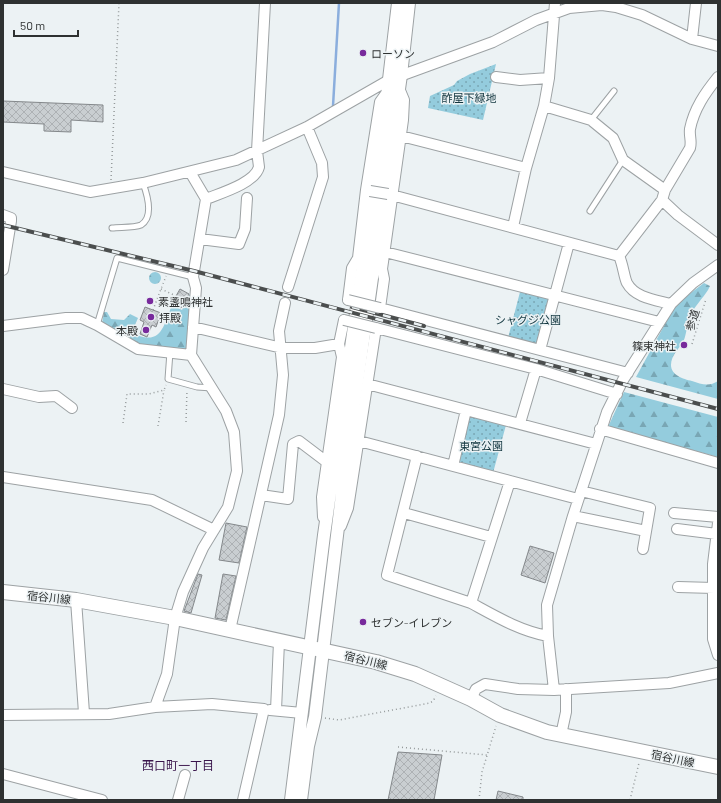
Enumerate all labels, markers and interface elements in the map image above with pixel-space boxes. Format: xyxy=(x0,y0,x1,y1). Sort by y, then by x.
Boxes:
scale bar xyxy=(14,12,78,38)
text: 50 m xyxy=(20,18,45,32)
place label: ローソン xyxy=(371,47,415,60)
marker: ローソン xyxy=(358,48,368,58)
park label: 酢屋下緑地 xyxy=(442,91,497,104)
place label: 素盞鳴神社 xyxy=(158,295,213,308)
marker: 素盞鳴神社 xyxy=(145,296,155,306)
street label: 参道 xyxy=(683,308,701,332)
place label: 拝殿 xyxy=(159,311,181,324)
marker: 拝殿 xyxy=(146,312,156,322)
park label: シャグジ公園 xyxy=(495,313,561,326)
place label: 本殿 xyxy=(116,324,138,337)
marker: 本殿 xyxy=(141,325,151,335)
place label: 篠束神社 xyxy=(632,339,676,352)
marker: 篠束神社 xyxy=(679,340,689,350)
park label: 東宮公園 xyxy=(459,439,503,452)
street label: 宿谷川線 xyxy=(26,588,72,606)
place label: セブン-イレブン xyxy=(371,616,452,629)
marker: セブン-イレブン xyxy=(358,617,368,627)
street label: 宿谷川線 xyxy=(343,648,389,672)
street label: 宿谷川線 xyxy=(650,747,696,769)
district label: 西口町一丁目 xyxy=(142,758,214,772)

